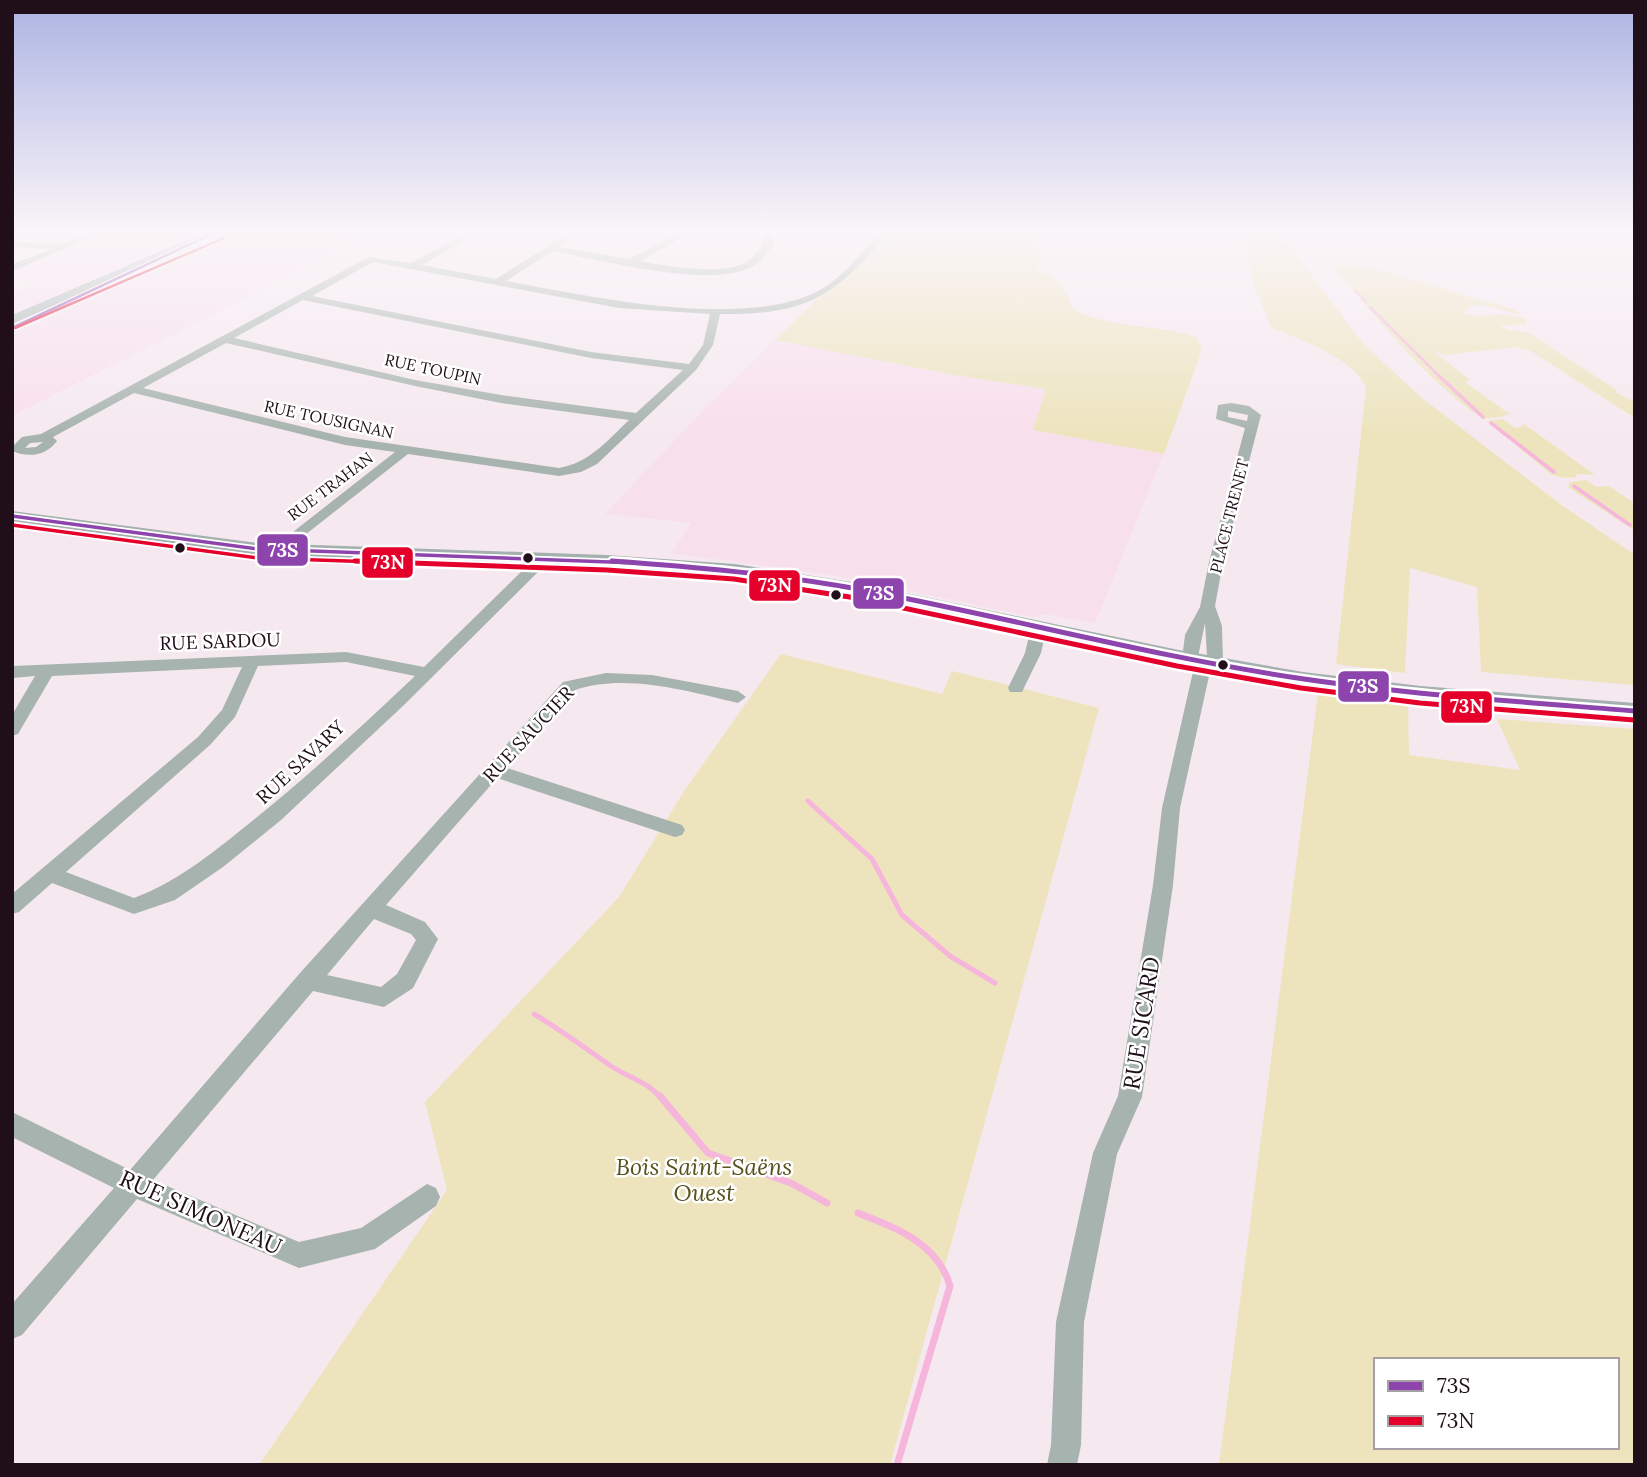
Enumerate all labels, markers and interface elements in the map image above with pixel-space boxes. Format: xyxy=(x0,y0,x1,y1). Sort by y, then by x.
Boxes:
street label: RUE TOUPIN xyxy=(383,349,483,389)
street label: RUE TOUSIGNAN xyxy=(262,396,396,442)
street label: RUE TRAHAN xyxy=(283,447,377,525)
street label: PLACE TRENET xyxy=(1205,457,1253,575)
line badge: 73S xyxy=(256,533,309,567)
text: 73S xyxy=(268,538,298,562)
unlabelled marker xyxy=(173,541,187,555)
line badge: 73N xyxy=(361,546,414,579)
text: 73N xyxy=(371,550,405,574)
unlabelled marker xyxy=(521,551,535,565)
line badge: 73N xyxy=(748,569,801,602)
text: 73N xyxy=(758,573,792,597)
line badge: 73S xyxy=(852,577,905,610)
text: 73S xyxy=(864,581,894,605)
unlabelled marker xyxy=(829,588,843,602)
street label: RUE SARDOU xyxy=(159,627,281,655)
unlabelled marker xyxy=(1216,658,1230,672)
line badge: 73S xyxy=(1337,670,1390,703)
text: 73S xyxy=(1348,674,1378,698)
street label: RUE SAUCIER xyxy=(477,681,579,787)
line badge: 73N xyxy=(1440,690,1493,724)
text: 73N xyxy=(1450,694,1484,718)
street label: RUE SAVARY xyxy=(251,714,350,809)
street label: RUE SICARD xyxy=(1116,954,1166,1092)
park label: Bois Saint-Saëns Ouest xyxy=(616,1152,792,1207)
street label: RUE SIMONEAU xyxy=(115,1163,287,1261)
legend xyxy=(1374,1358,1619,1449)
text: 73S xyxy=(1437,1372,1470,1399)
text: 73N xyxy=(1437,1407,1474,1434)

